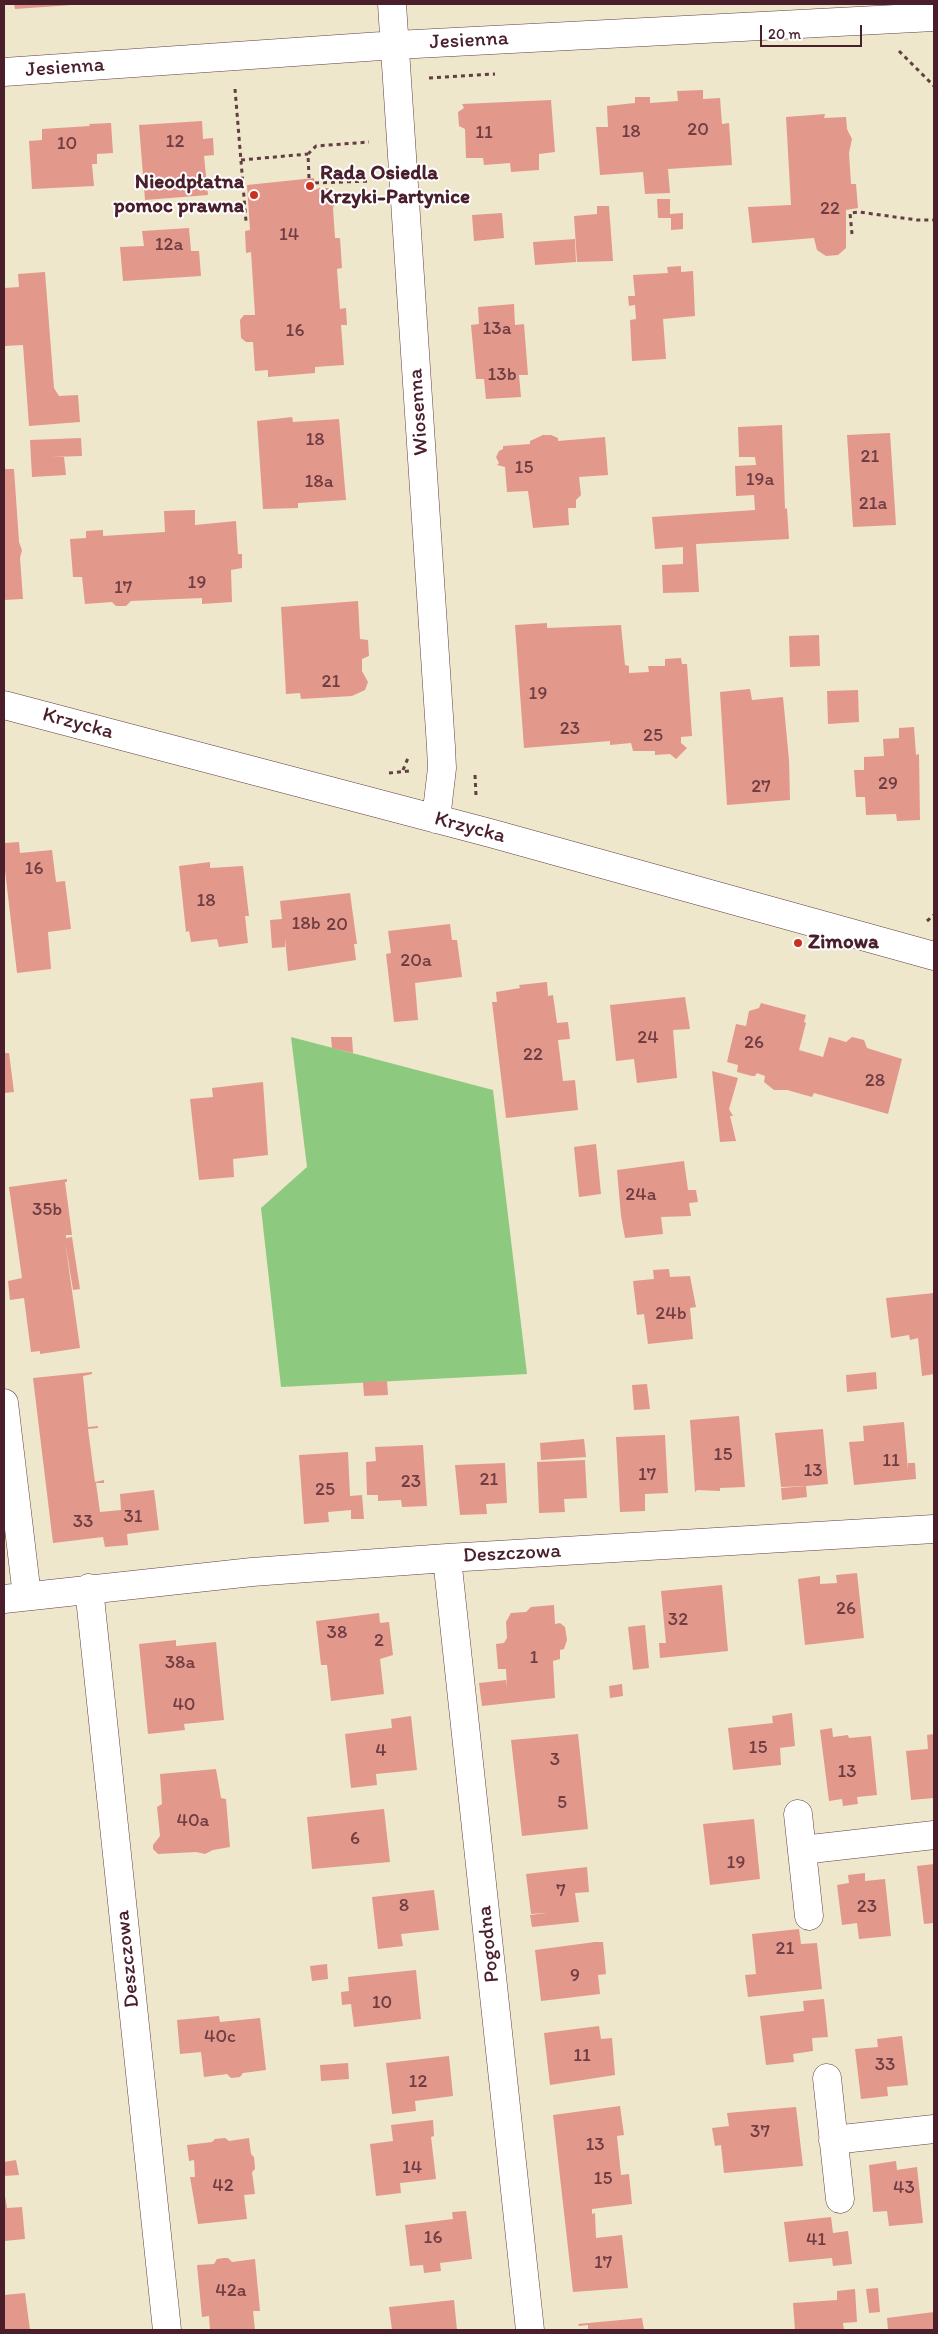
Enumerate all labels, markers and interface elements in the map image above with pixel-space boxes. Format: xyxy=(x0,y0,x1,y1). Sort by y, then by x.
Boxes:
scale bar xyxy=(763,15,866,47)
text: 20 m xyxy=(768,25,801,43)
street label: Jesienna xyxy=(429,26,509,56)
street label: Jesienna xyxy=(25,53,105,83)
house number: 20 xyxy=(687,119,709,141)
house number: 18 xyxy=(621,121,641,143)
house number: 11 xyxy=(475,122,493,144)
house number: 12 xyxy=(166,131,184,153)
house number: 10 xyxy=(57,133,77,155)
place label: Rada Osiedla Krzyki-Partynice xyxy=(320,161,470,211)
place label: Nieodpłatna pomoc prawna xyxy=(114,170,244,220)
marker: Rada Osiedla Krzyki-Partynice xyxy=(304,180,316,192)
marker: Nieodpłatna pomoc prawna xyxy=(248,189,260,201)
house number: 22 xyxy=(820,198,840,220)
house number: 14 xyxy=(279,224,299,246)
house number: 12a xyxy=(155,234,183,256)
house number: 13a xyxy=(482,318,512,340)
house number: 16 xyxy=(286,320,304,342)
house number: 13b xyxy=(487,364,517,386)
street label: Wiosenna xyxy=(403,367,435,457)
house number: 18 xyxy=(305,429,325,451)
house number: 21 xyxy=(861,446,879,468)
house number: 15 xyxy=(515,457,533,479)
house number: 19a xyxy=(746,469,774,491)
house number: 18a xyxy=(304,471,334,493)
house number: 21a xyxy=(859,493,887,515)
house number: 19 xyxy=(188,572,206,594)
house number: 17 xyxy=(114,577,132,599)
house number: 21 xyxy=(322,671,340,693)
house number: 19 xyxy=(529,683,547,705)
street label: Krzycka xyxy=(40,702,116,746)
house number: 23 xyxy=(560,718,580,740)
house number: 25 xyxy=(643,725,663,747)
house number: 29 xyxy=(878,773,898,795)
house number: 27 xyxy=(751,776,771,798)
street label: Krzycka xyxy=(432,806,508,850)
house number: 16 xyxy=(25,858,43,880)
house number: 18 xyxy=(196,890,216,912)
house number: 18b xyxy=(291,913,321,935)
house number: 20 xyxy=(326,914,348,936)
place label: Zimowa xyxy=(808,930,879,956)
marker: Zimowa xyxy=(792,937,804,949)
house number: 20a xyxy=(400,950,432,972)
house number: 24 xyxy=(637,1027,659,1049)
house number: 26 xyxy=(744,1032,764,1054)
house number: 22 xyxy=(523,1044,543,1066)
house number: 28 xyxy=(865,1070,885,1092)
house number: 24a xyxy=(625,1184,657,1206)
house number: 35b xyxy=(32,1199,62,1221)
house number: 24b xyxy=(655,1303,687,1325)
house number: 15 xyxy=(714,1444,732,1466)
house number: 11 xyxy=(882,1450,900,1472)
house number: 13 xyxy=(803,1460,823,1482)
house number: 17 xyxy=(638,1464,656,1486)
house number: 21 xyxy=(480,1469,498,1491)
house number: 23 xyxy=(401,1471,421,1493)
house number: 25 xyxy=(315,1479,335,1501)
house number: 31 xyxy=(123,1506,143,1528)
house number: 33 xyxy=(73,1511,93,1533)
street label: Deszczowa xyxy=(462,1539,562,1569)
house number: 26 xyxy=(836,1598,856,1620)
house number: 32 xyxy=(668,1609,688,1631)
house number: 38 xyxy=(327,1622,347,1644)
house number: 2 xyxy=(374,1630,384,1652)
house number: 1 xyxy=(530,1647,538,1669)
house number: 38a xyxy=(165,1652,195,1674)
house number: 40 xyxy=(172,1694,196,1716)
house number: 15 xyxy=(749,1737,767,1759)
house number: 4 xyxy=(375,1740,387,1762)
house number: 3 xyxy=(550,1749,560,1771)
house number: 13 xyxy=(837,1761,857,1783)
house number: 5 xyxy=(557,1792,567,1814)
house number: 40a xyxy=(176,1810,210,1832)
house number: 6 xyxy=(350,1828,360,1850)
house number: 19 xyxy=(727,1852,745,1874)
house number: 7 xyxy=(556,1880,566,1902)
house number: 8 xyxy=(399,1895,409,1917)
house number: 23 xyxy=(857,1896,877,1918)
street label: Pogodna xyxy=(472,1904,506,1984)
street label: Deszczowa xyxy=(110,1909,146,2009)
house number: 21 xyxy=(776,1938,794,1960)
house number: 9 xyxy=(570,1965,580,1987)
house number: 10 xyxy=(372,1992,392,2014)
house number: 40c xyxy=(204,2026,236,2048)
house number: 11 xyxy=(573,2045,591,2067)
house number: 33 xyxy=(875,2054,895,2076)
house number: 12 xyxy=(409,2071,427,2093)
house number: 37 xyxy=(750,2121,770,2143)
house number: 13 xyxy=(585,2134,605,2156)
house number: 14 xyxy=(402,2157,422,2179)
house number: 15 xyxy=(594,2168,612,2190)
house number: 42 xyxy=(212,2175,234,2197)
house number: 43 xyxy=(893,2177,915,2199)
house number: 16 xyxy=(424,2227,442,2249)
house number: 41 xyxy=(806,2229,826,2251)
house number: 17 xyxy=(594,2252,612,2274)
house number: 42a xyxy=(215,2280,247,2302)

